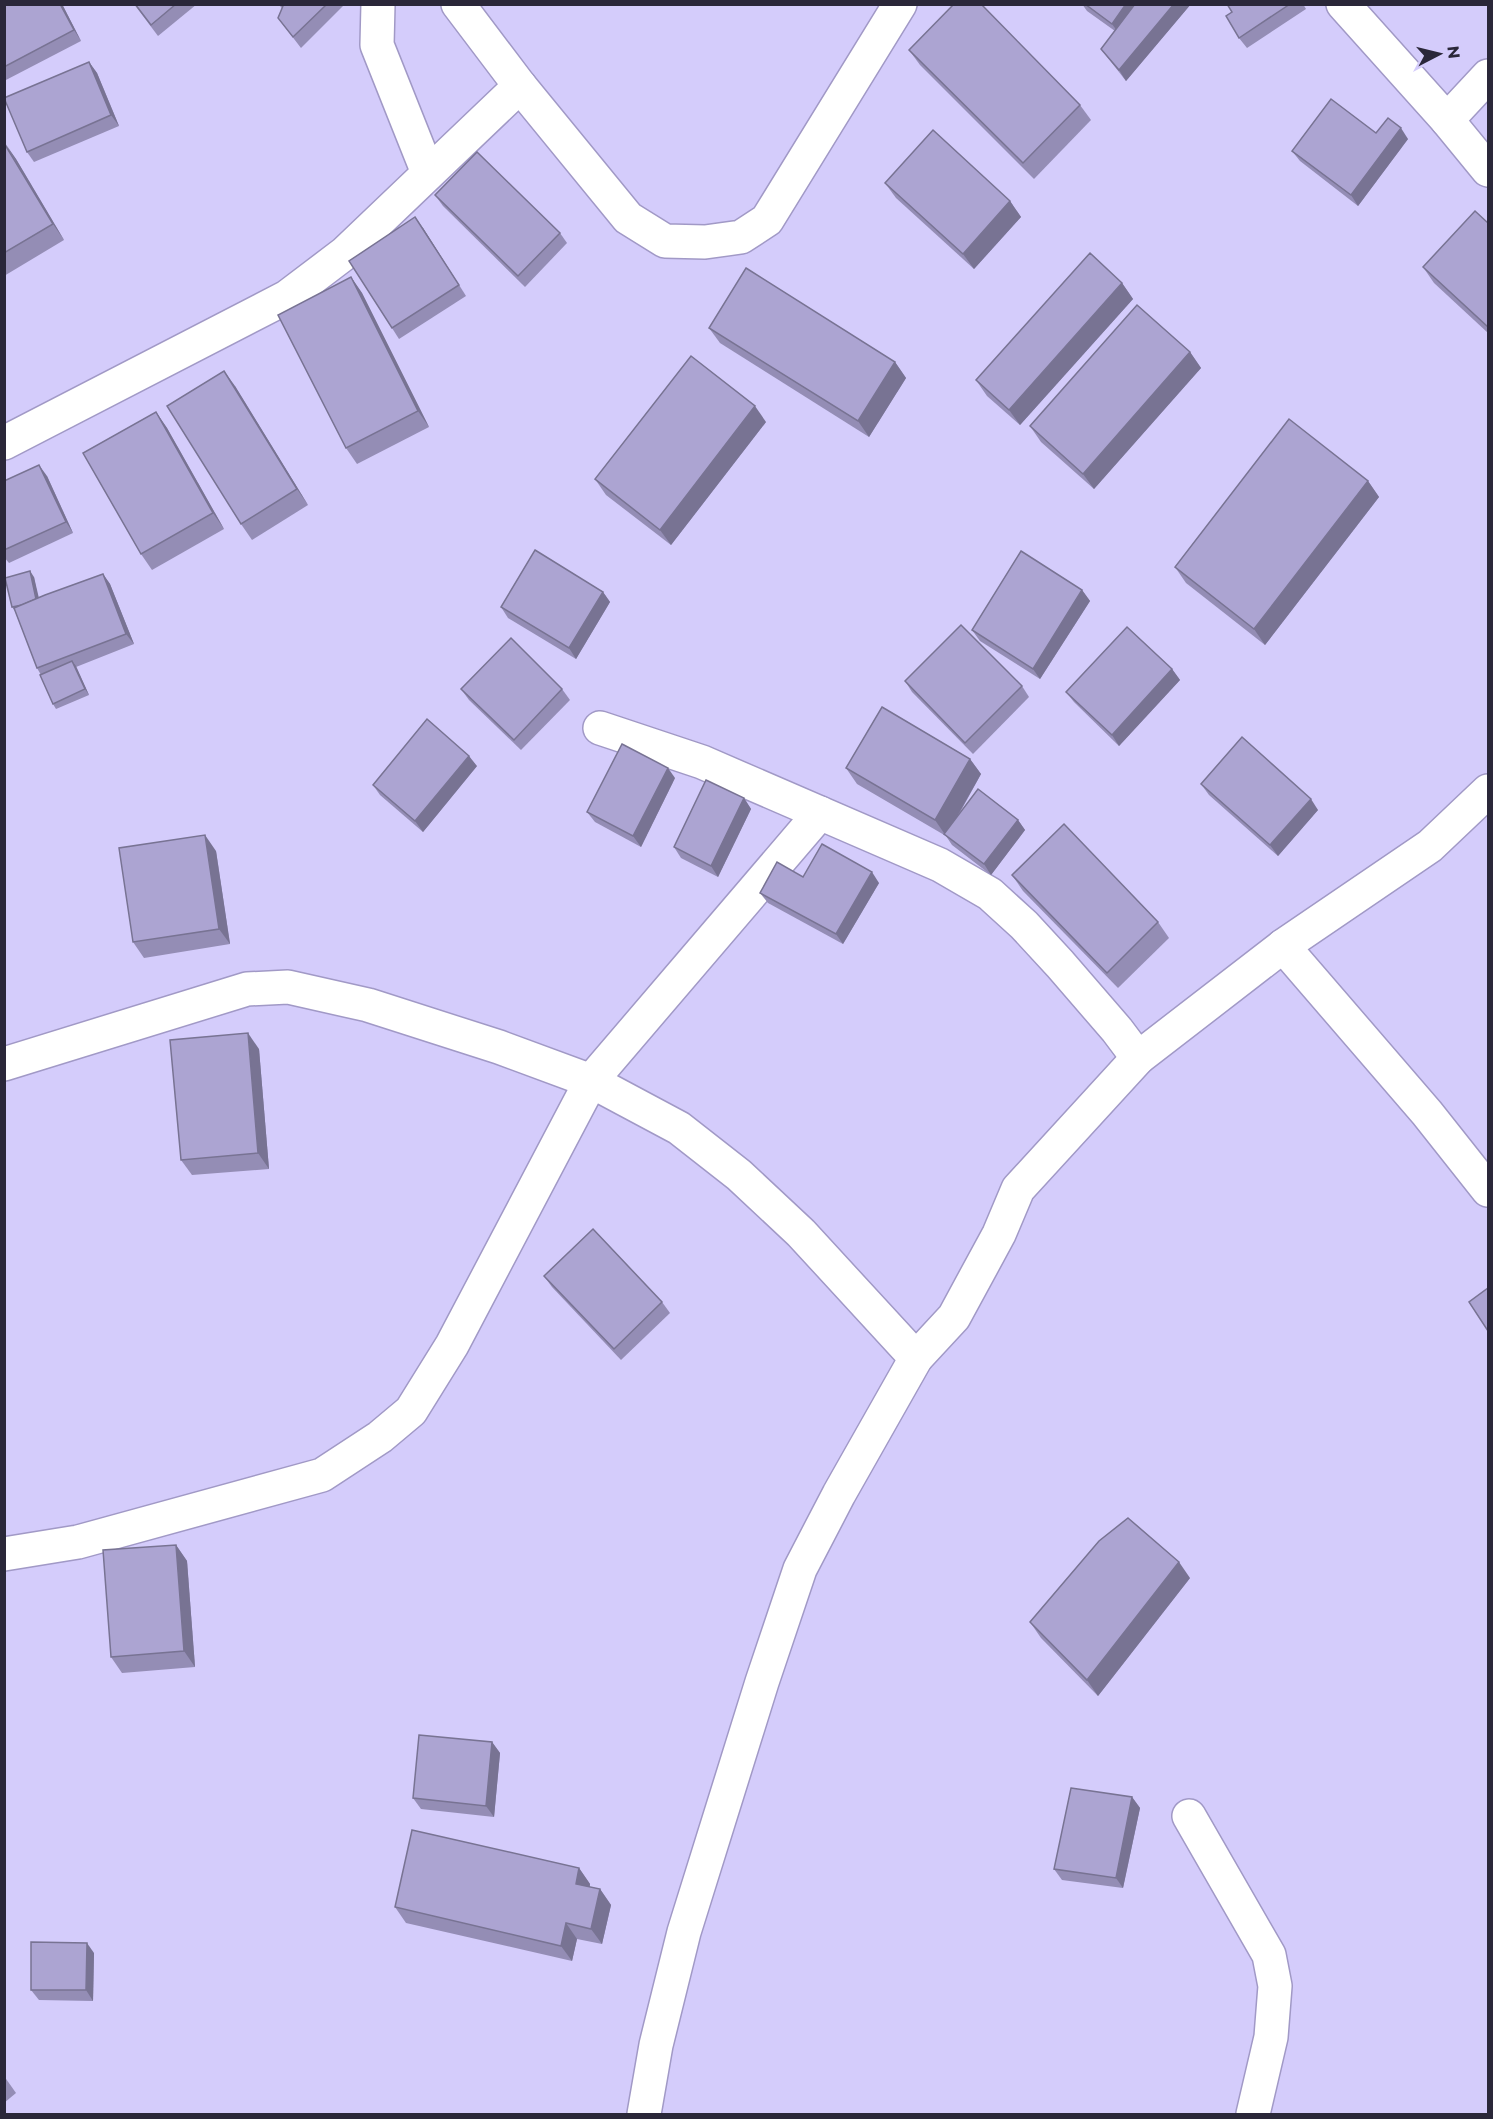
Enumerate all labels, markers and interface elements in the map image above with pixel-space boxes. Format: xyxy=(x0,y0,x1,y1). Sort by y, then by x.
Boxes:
north arrow xyxy=(1409,24,1469,84)
text: N xyxy=(1443,45,1464,60)

